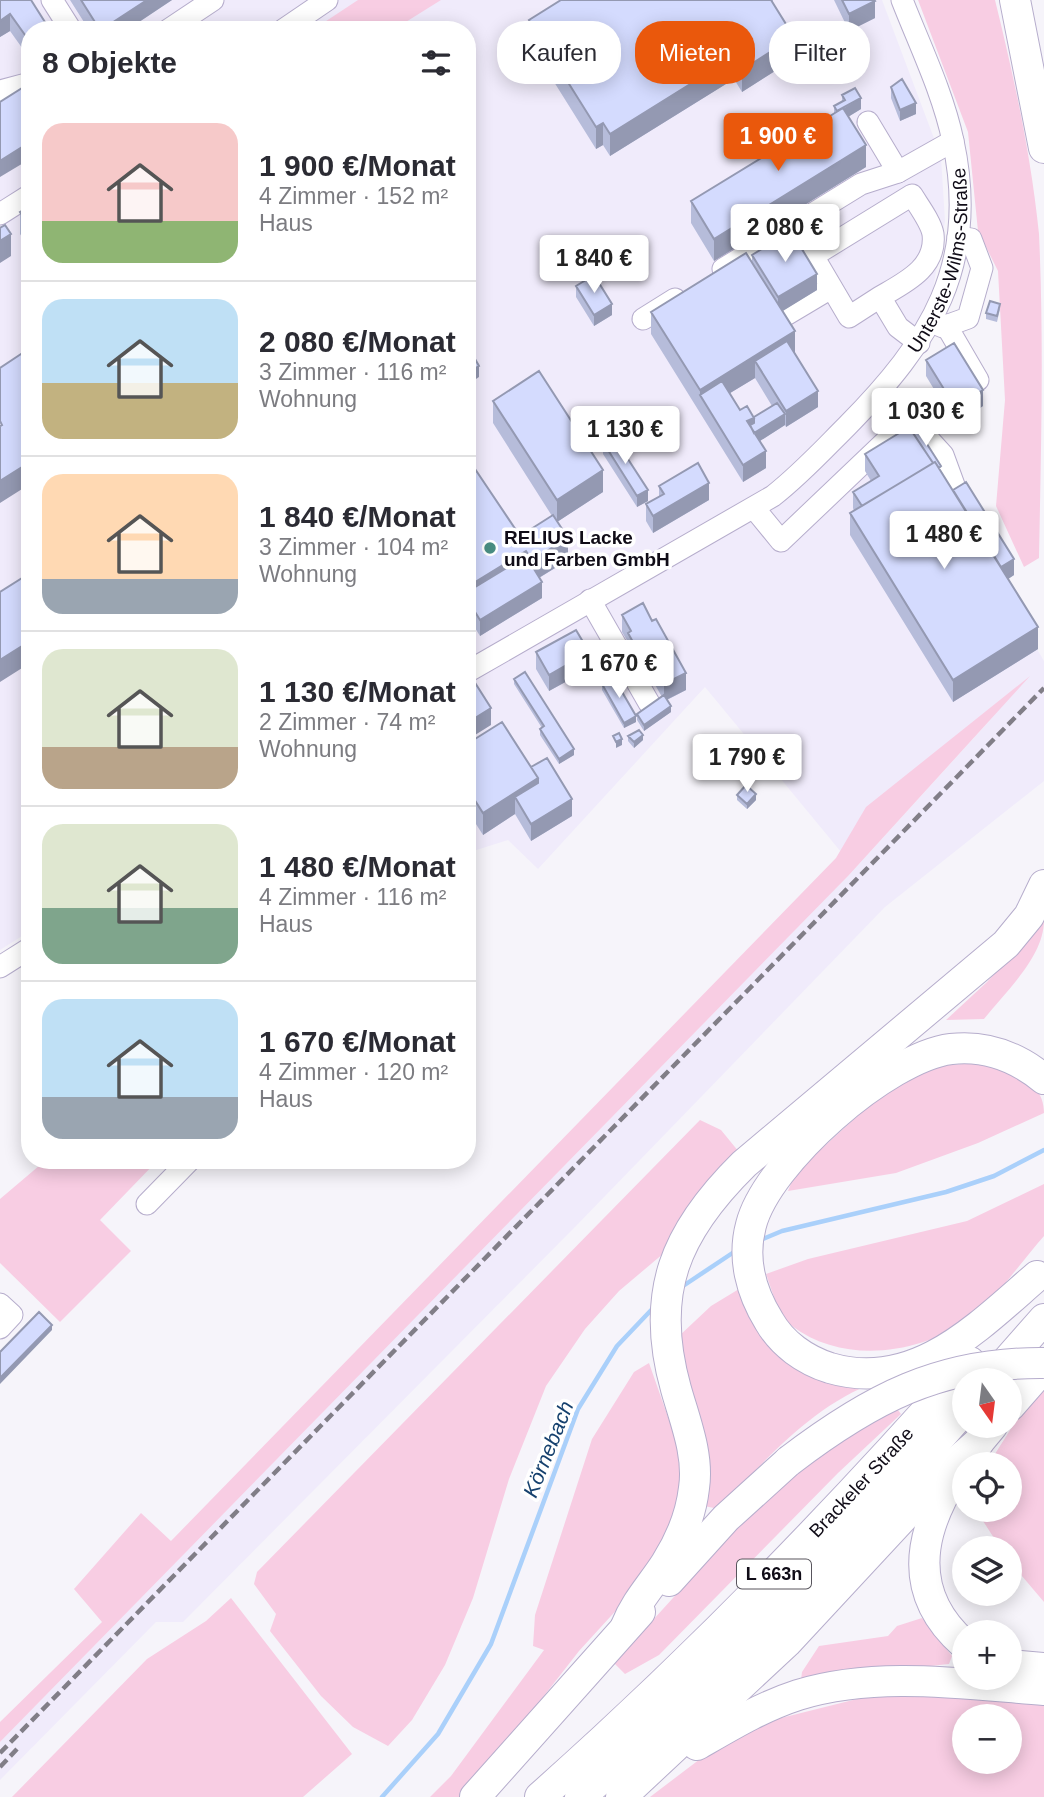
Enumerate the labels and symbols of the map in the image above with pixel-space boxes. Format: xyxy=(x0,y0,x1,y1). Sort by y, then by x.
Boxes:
pin: 1 900 € xyxy=(713,114,843,173)
street label: Unterste-Wilms-Straße xyxy=(903,167,971,357)
pin: 2 080 € xyxy=(720,204,850,264)
pin: 1 840 € xyxy=(529,236,659,295)
pin: 1 030 € xyxy=(861,388,991,448)
pin: 1 130 € xyxy=(560,406,690,466)
pin: 1 480 € xyxy=(879,512,1009,571)
place label: RELIUS Lacke und Farben GmbH xyxy=(504,527,670,570)
marker: RELIUS Lacke und Farben GmbH xyxy=(482,540,498,556)
pin: 1 670 € xyxy=(554,640,684,700)
pin: 1 790 € xyxy=(682,734,812,794)
north arrow xyxy=(952,1368,1022,1438)
water label: Körnebach xyxy=(518,1398,578,1500)
street label: Brackeler Straße xyxy=(805,1423,917,1541)
road number: L 663n xyxy=(737,1560,811,1588)

